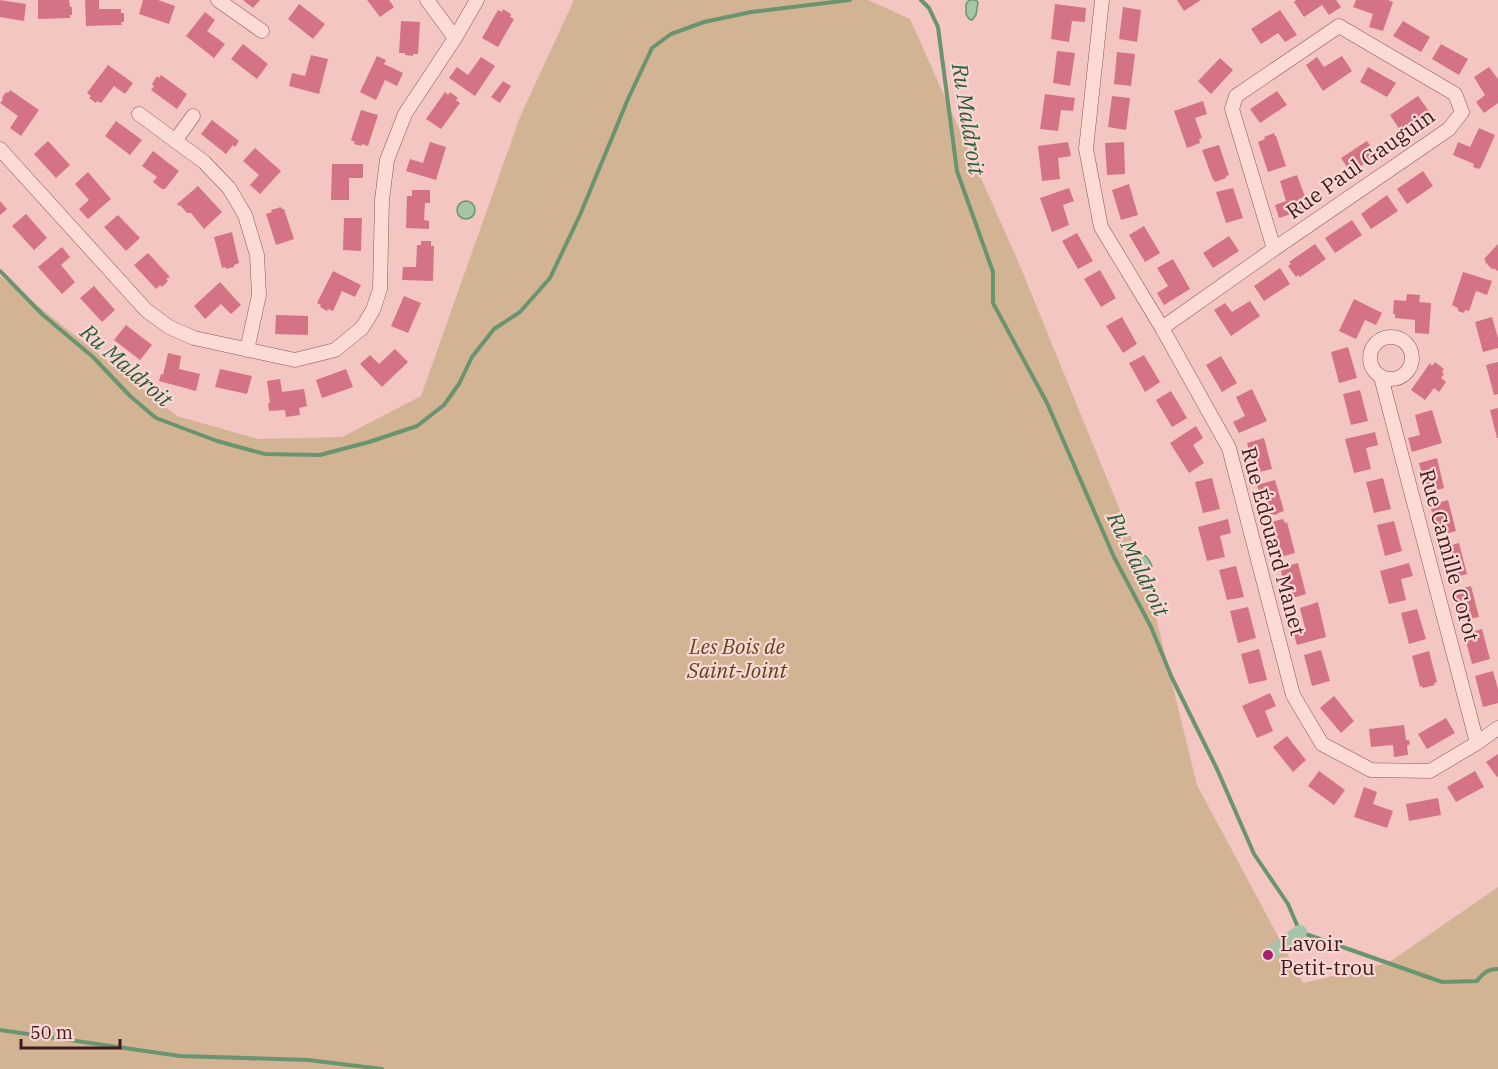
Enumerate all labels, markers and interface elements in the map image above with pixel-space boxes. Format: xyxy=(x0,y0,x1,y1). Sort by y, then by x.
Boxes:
water label: Ru Maldroit xyxy=(946,60,992,178)
street label: Rue Paul Gauguin xyxy=(1280,101,1440,225)
water label: Ru Maldroit xyxy=(74,316,180,414)
street label: Rue Édouard Manet xyxy=(1235,444,1313,638)
street label: Rue Camille Corot xyxy=(1414,466,1486,644)
water label: Ru Maldroit xyxy=(1101,506,1177,622)
park label: Les Bois de Saint-Joint xyxy=(686,632,787,684)
place label: Lavoir Petit-trou xyxy=(1280,929,1375,981)
marker: Lavoir Petit-trou xyxy=(1261,948,1275,962)
scale bar xyxy=(21,1012,120,1050)
text: 50 m xyxy=(30,1021,73,1044)

